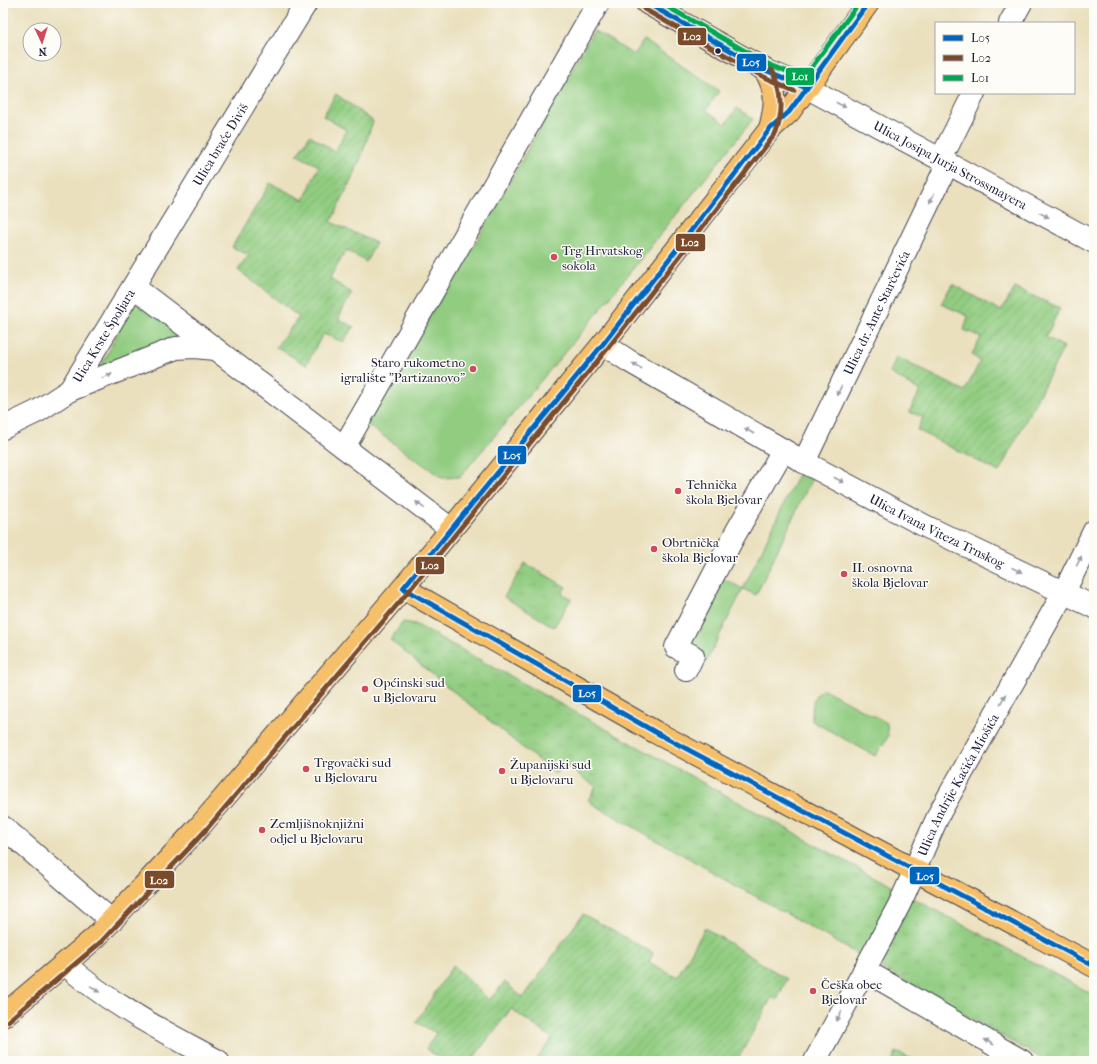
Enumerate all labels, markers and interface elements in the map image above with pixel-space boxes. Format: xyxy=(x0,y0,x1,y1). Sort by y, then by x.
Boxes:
north arrow xyxy=(22,22,62,62)
legend xyxy=(935,22,1075,94)
line badge: L02 xyxy=(677,27,707,46)
text: L02 xyxy=(683,30,702,43)
text: L05 xyxy=(971,31,990,45)
text: N xyxy=(37,45,47,58)
unlabelled marker xyxy=(713,46,723,56)
text: L02 xyxy=(971,51,991,65)
line badge: L05 xyxy=(736,53,767,72)
text: L05 xyxy=(742,56,760,69)
line badge: L01 xyxy=(785,67,815,86)
text: L01 xyxy=(792,70,808,83)
text: L01 xyxy=(971,71,989,85)
street label: Ulica braće Diviš xyxy=(189,100,251,188)
one-way arrow xyxy=(835,102,846,109)
street label: Ulica Josipa Jurja Strossmayera xyxy=(871,117,1031,213)
one-way arrow xyxy=(929,192,935,204)
one-way arrow xyxy=(1039,211,1050,218)
line badge: L02 xyxy=(675,233,706,252)
text: L02 xyxy=(681,236,700,249)
place label: Trg Hrvatskog sokola xyxy=(562,243,644,273)
street label: Ulica dr. Ante Starčevića xyxy=(840,247,913,377)
marker: Trg Hrvatskog sokola xyxy=(549,252,559,262)
street label: Uica Krste Špoljara xyxy=(69,285,138,385)
place label: Staro rukometno igralište "Partizanovo" xyxy=(340,355,465,385)
one-way arrow xyxy=(631,362,643,369)
marker: Staro rukometno igralište "Partizanovo" xyxy=(468,364,478,374)
one-way arrow xyxy=(101,372,113,378)
one-way arrow xyxy=(836,385,842,397)
one-way arrow xyxy=(743,427,755,434)
line badge: L05 xyxy=(497,445,527,465)
text: L05 xyxy=(503,449,521,462)
place label: Tehnička škola Bjelovar xyxy=(686,477,763,507)
one-way arrow xyxy=(833,477,845,484)
marker: Tehnička škola Bjelovar xyxy=(673,486,683,496)
street label: Ulica Ivana Viteza Trnskog xyxy=(867,491,1008,571)
one-way arrow xyxy=(415,501,426,510)
place label: Obrtnička škola Bjelovar xyxy=(662,535,739,565)
marker: Obrtnička škola Bjelovar xyxy=(649,544,659,554)
one-way arrow xyxy=(1076,555,1082,567)
line badge: L02 xyxy=(415,556,445,575)
text: L02 xyxy=(421,559,440,572)
place label: II. osnovna škola Bjelovar xyxy=(852,560,929,590)
one-way arrow xyxy=(1012,567,1023,573)
marker: II. osnovna škola Bjelovar xyxy=(839,569,849,579)
place label: Općinski sud u Bjelovaru xyxy=(372,675,446,705)
marker: Općinski sud u Bjelovaru xyxy=(360,684,370,694)
line badge: L05 xyxy=(572,684,602,703)
text: L05 xyxy=(578,687,596,700)
one-way arrow xyxy=(1000,694,1007,705)
street label: Ulica Andrije Kačića Miošića xyxy=(914,710,1002,858)
place label: Trgovački sud u Bjelovaru xyxy=(313,755,392,785)
place label: Županijski sud u Bjelovaru xyxy=(509,757,592,787)
marker: Trgovački sud u Bjelovaru xyxy=(301,764,311,774)
marker: Županijski sud u Bjelovaru xyxy=(497,766,507,776)
place label: Zemljišnoknjižni odjel u Bjelovaru xyxy=(270,816,364,846)
marker: Zemljišnoknjižni odjel u Bjelovaru xyxy=(257,825,267,835)
line badge: L05 xyxy=(909,866,940,885)
line badge: L02 xyxy=(144,870,175,889)
text: L05 xyxy=(916,870,934,883)
text: L02 xyxy=(150,874,169,887)
place label: Češka obec Bjelovar xyxy=(821,977,882,1007)
one-way arrow xyxy=(90,985,100,993)
marker: Češka obec Bjelovar xyxy=(808,986,818,996)
one-way arrow xyxy=(835,1011,842,1022)
one-way arrow xyxy=(983,1038,995,1045)

